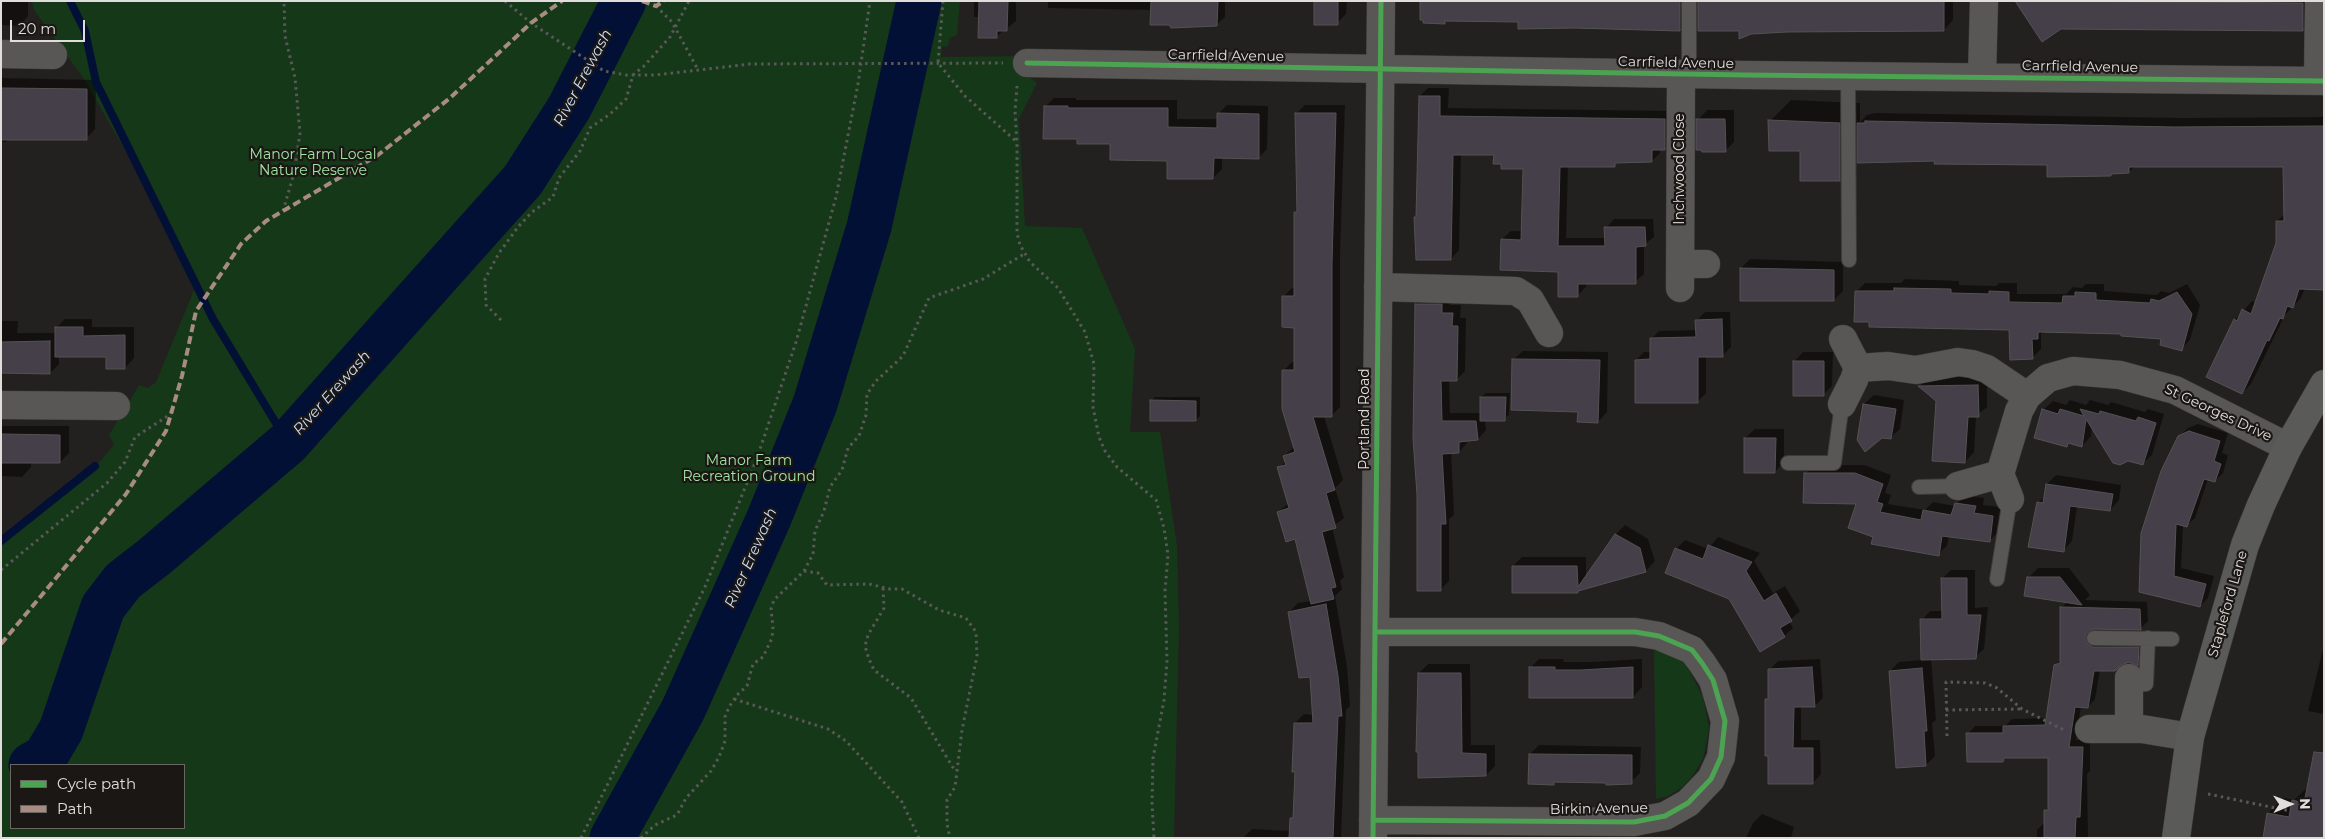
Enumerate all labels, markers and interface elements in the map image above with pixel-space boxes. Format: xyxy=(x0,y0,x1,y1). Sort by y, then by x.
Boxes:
scale bar xyxy=(12,10,88,42)
text: 20 m xyxy=(18,19,56,38)
water label: River Erewash xyxy=(550,26,616,130)
street label: Carrfield Avenue xyxy=(1168,47,1284,65)
street label: Carrfield Avenue xyxy=(1618,54,1734,72)
street label: Carrfield Avenue xyxy=(2022,58,2138,76)
street label: Inchwood Close xyxy=(1672,113,1688,225)
park label: Manor Farm Local Nature Reserve xyxy=(250,147,376,180)
water label: River Erewash xyxy=(289,347,375,439)
street label: Portland Road xyxy=(1357,368,1373,470)
street label: St Georges Drive xyxy=(2162,381,2274,445)
park label: Manor Farm Recreation Ground xyxy=(682,453,816,486)
water label: River Erewash xyxy=(721,505,781,611)
street label: Stapleford Lane xyxy=(2205,549,2251,659)
legend xyxy=(10,764,185,829)
text: Cycle path xyxy=(57,774,136,793)
north arrow xyxy=(2265,779,2315,829)
text: N xyxy=(2296,798,2314,810)
text: Path xyxy=(57,799,93,818)
street label: Birkin Avenue xyxy=(1550,800,1648,818)

